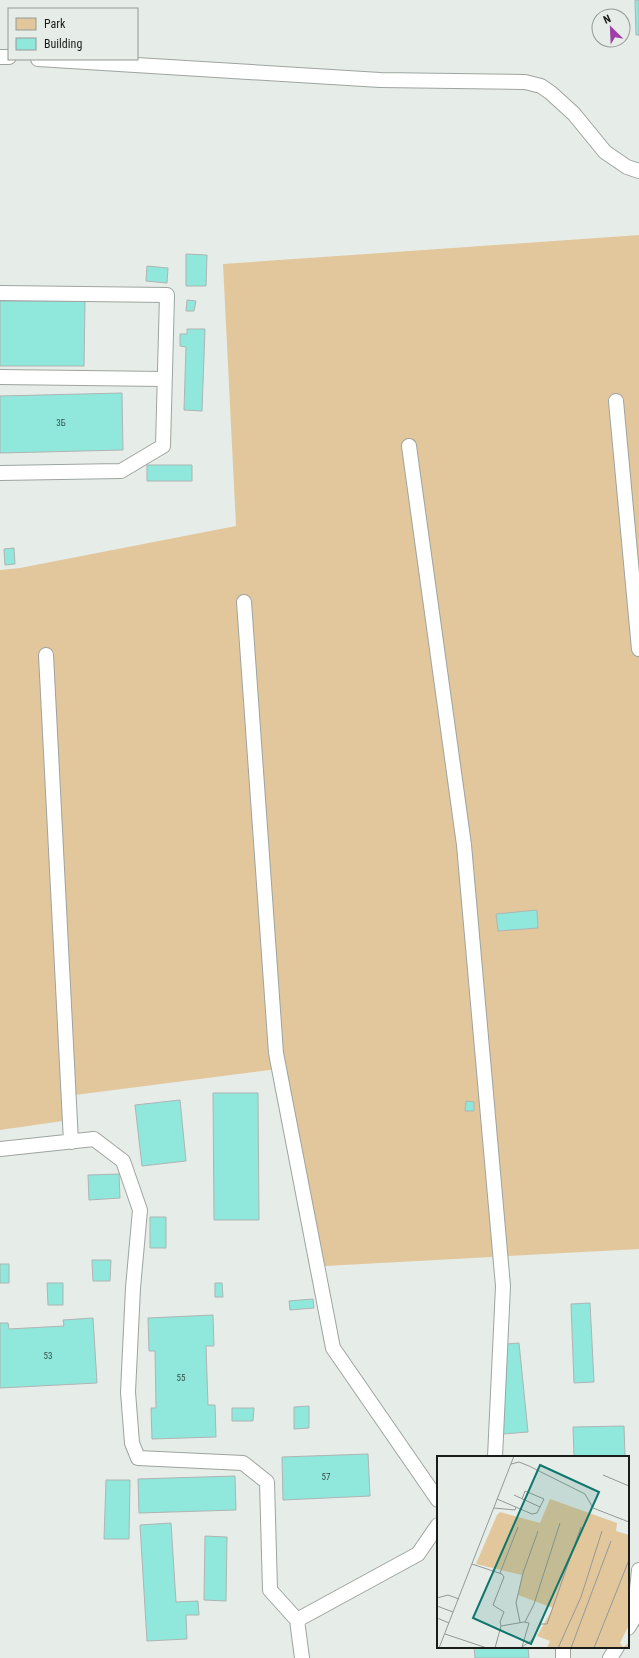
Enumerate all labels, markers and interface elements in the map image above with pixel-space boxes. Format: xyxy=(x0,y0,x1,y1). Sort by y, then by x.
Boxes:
legend xyxy=(8,8,138,60)
north arrow xyxy=(591,8,631,48)
text: N xyxy=(601,12,613,27)
text: Park xyxy=(44,17,66,31)
text: Building xyxy=(44,37,82,51)
house number: 3Б xyxy=(56,418,66,428)
house number: 53 xyxy=(44,1351,52,1361)
house number: 55 xyxy=(177,1373,186,1383)
inset map xyxy=(437,1456,629,1648)
house number: 57 xyxy=(322,1472,331,1482)

